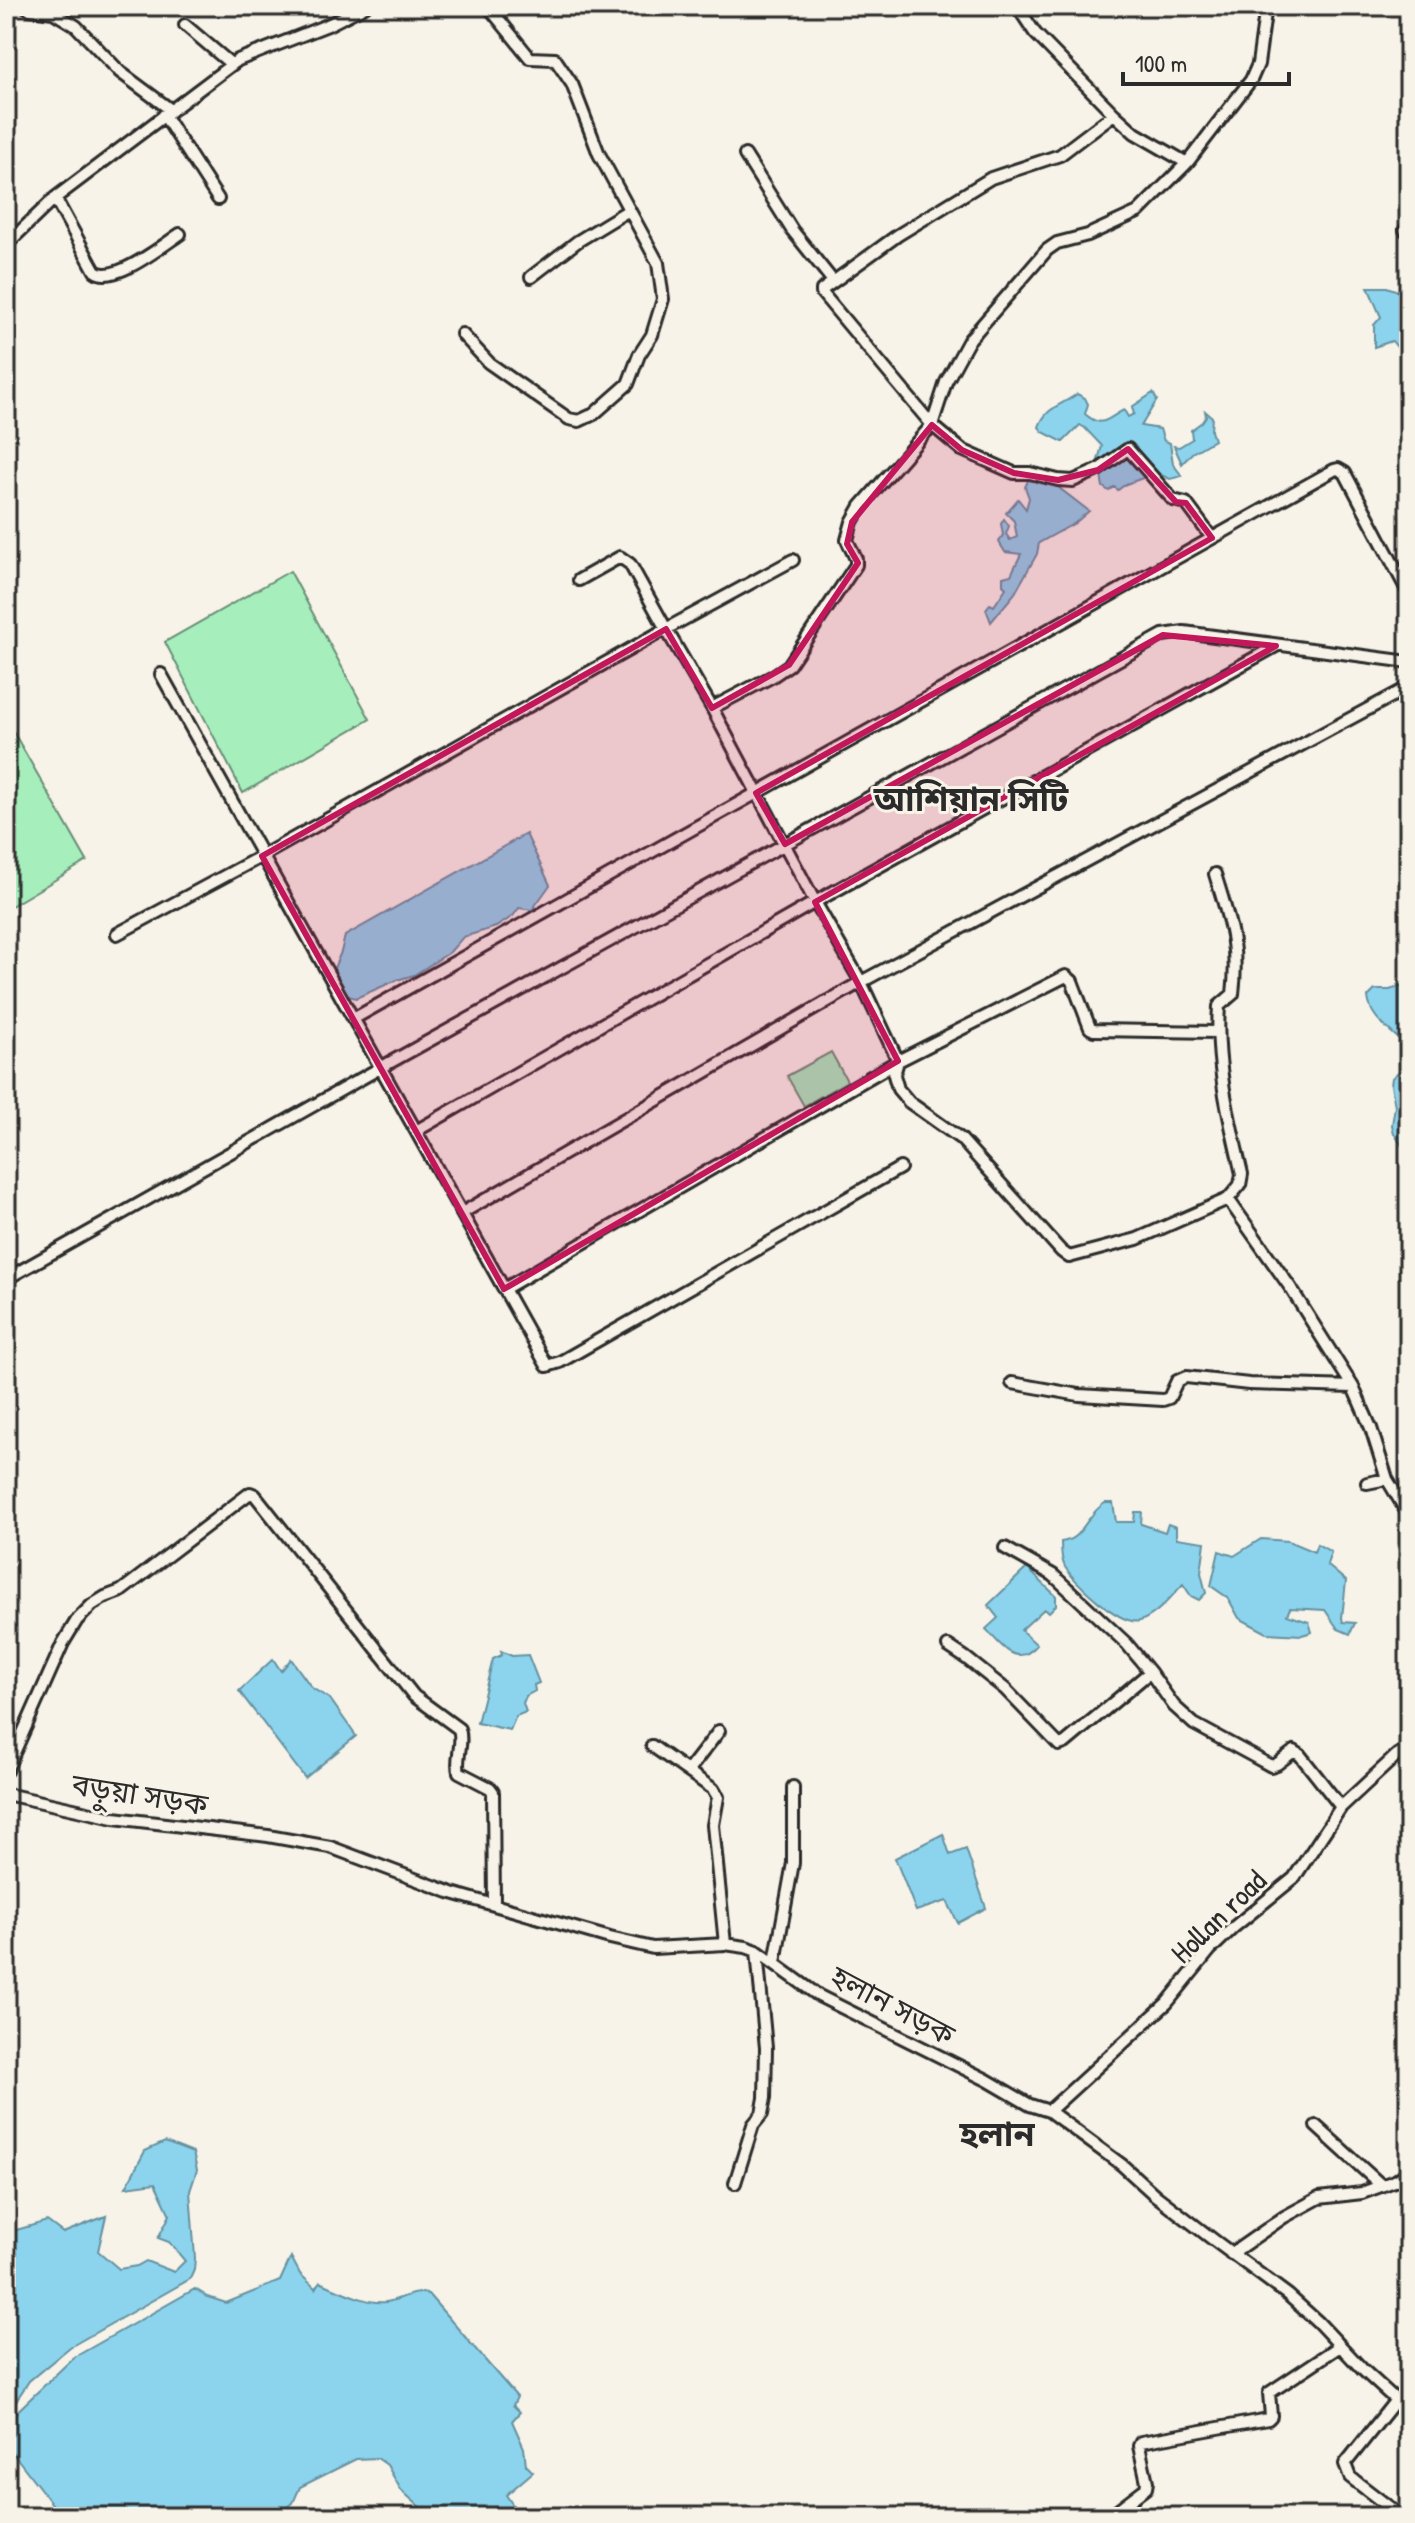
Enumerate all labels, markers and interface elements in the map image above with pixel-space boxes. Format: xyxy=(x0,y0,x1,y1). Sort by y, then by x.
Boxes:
scale bar xyxy=(1123,36,1289,86)
text: 100 m xyxy=(1135,47,1187,79)
district label: আশিয়ান সিটি xyxy=(873,776,1069,822)
street label: বড়ুয়া সড়ক xyxy=(67,1763,212,1829)
street label: Hollan road xyxy=(1162,1860,1275,1972)
street label: হলান সড়ক xyxy=(823,1955,963,2055)
district label: হলান xyxy=(958,2111,1035,2157)

